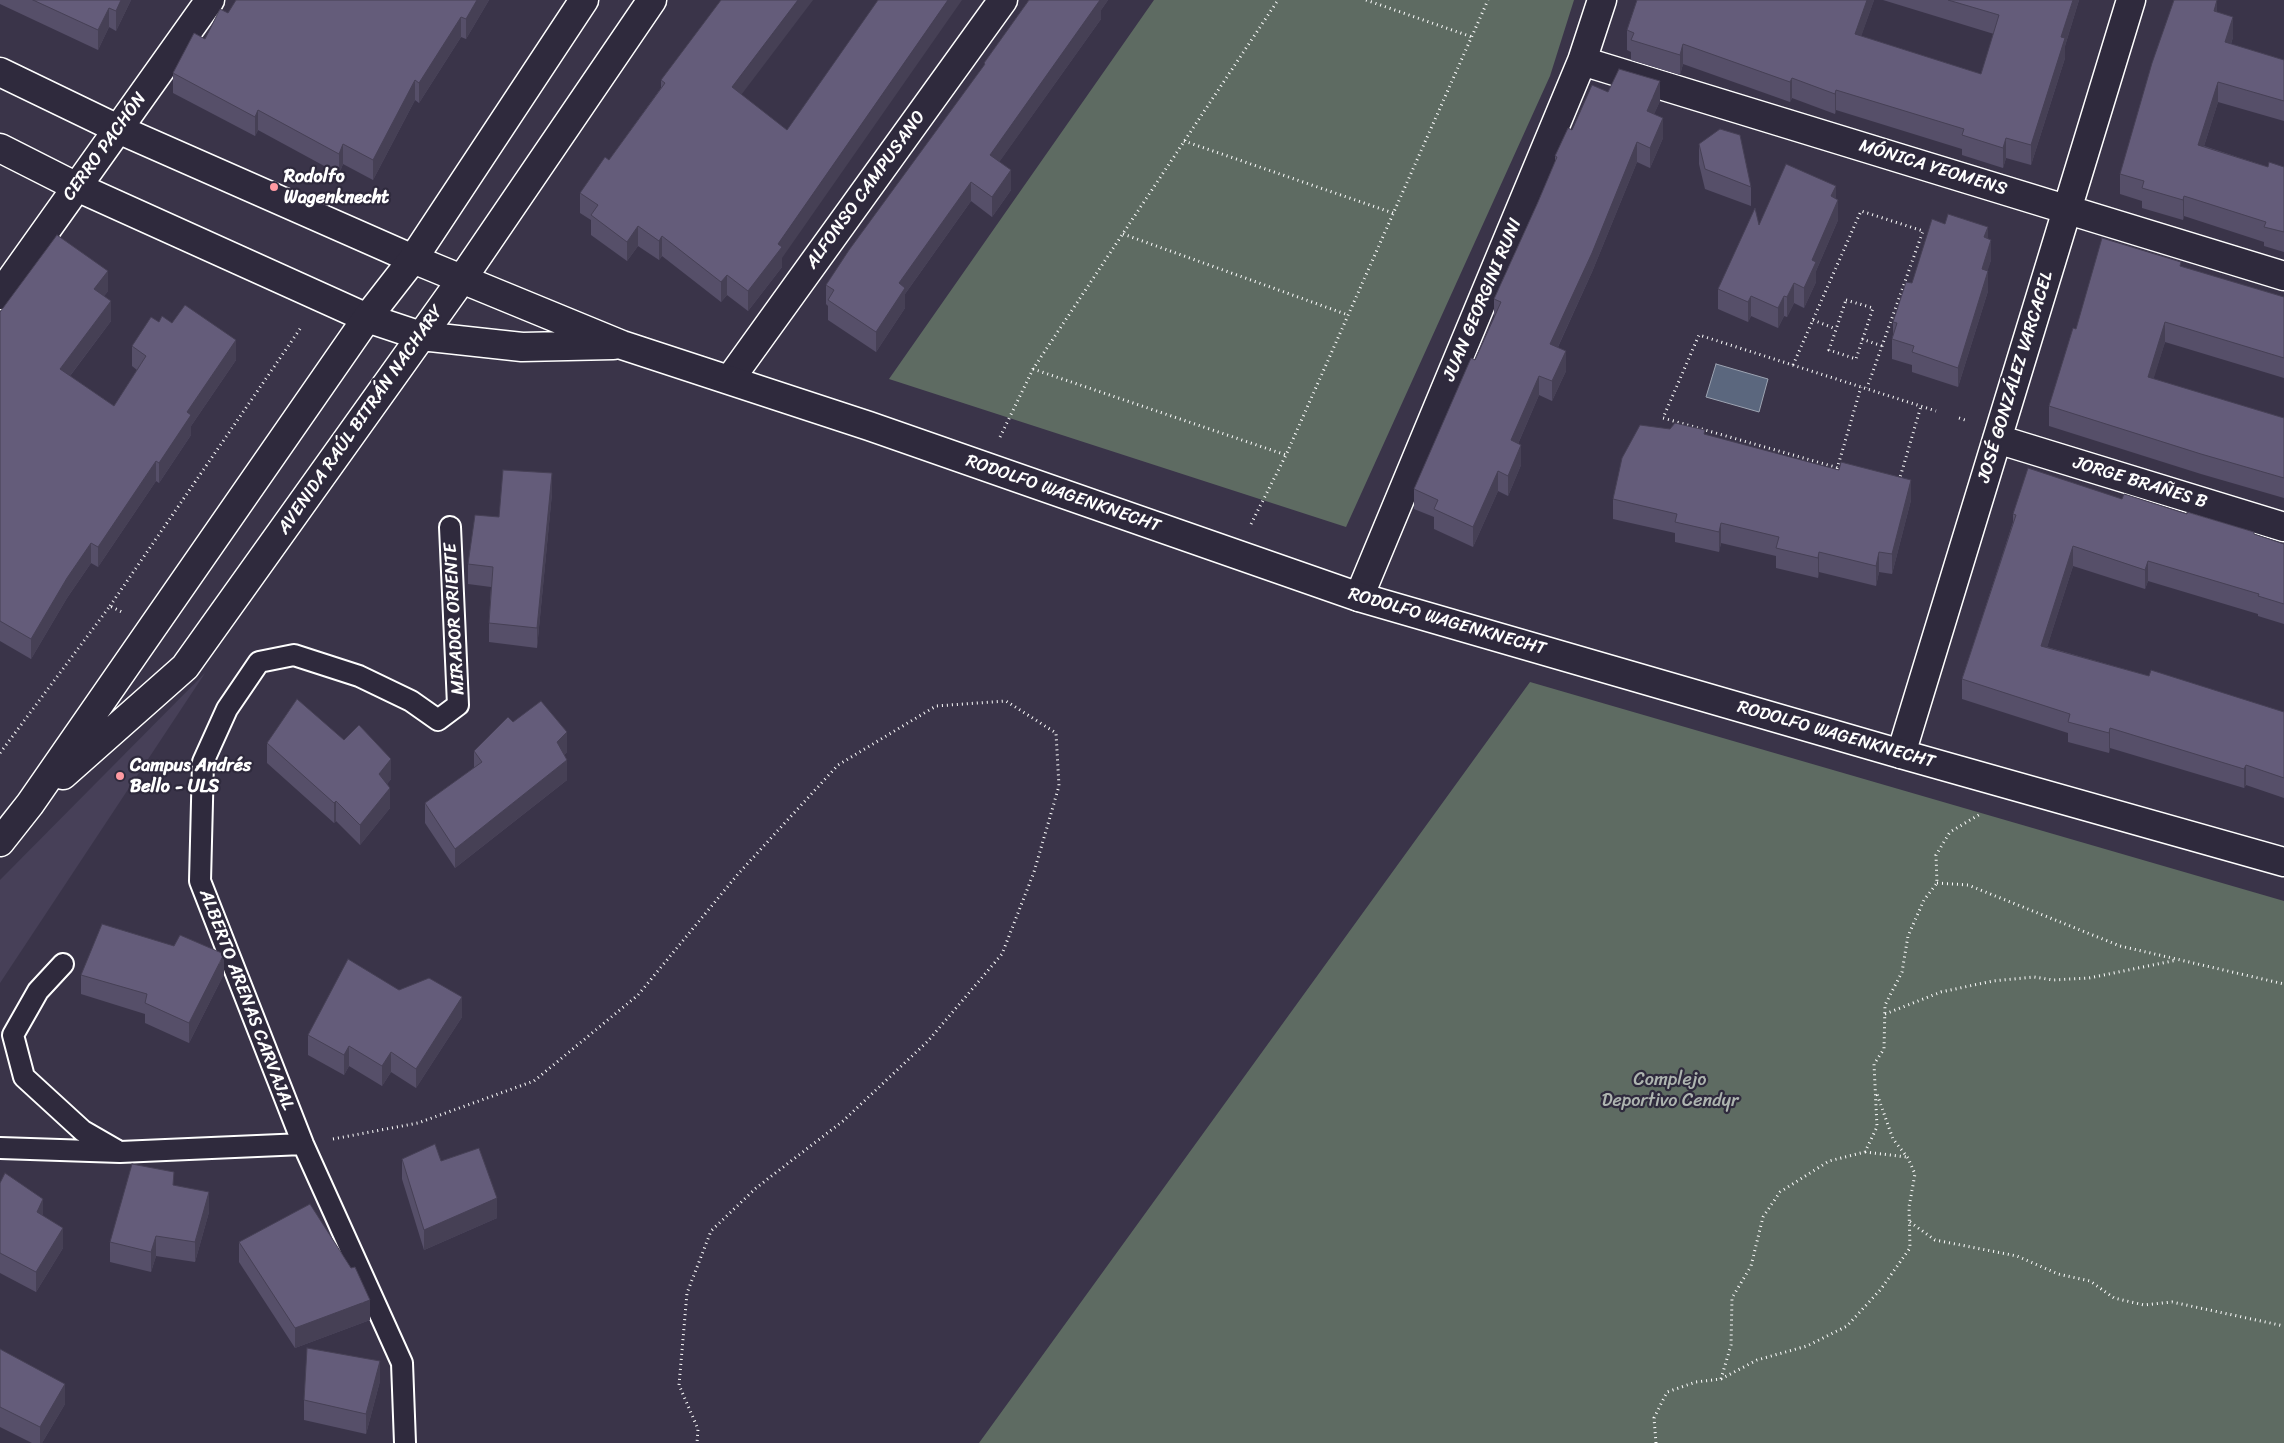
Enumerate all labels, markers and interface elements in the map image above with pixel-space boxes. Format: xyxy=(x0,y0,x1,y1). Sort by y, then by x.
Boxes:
street label: CERRO PACHÓN xyxy=(59,89,151,205)
street label: ALFONSO CAMPUSANO xyxy=(802,107,930,273)
street label: MÓNICA YEOMENS xyxy=(1857,135,2009,201)
place label: Rodolfo Wagenknecht xyxy=(284,166,389,208)
marker: Rodolfo Wagenknecht xyxy=(268,181,280,193)
street label: JUAN GEORGINI RUNI xyxy=(1439,216,1527,384)
street label: JOSÉ GONZÁLEZ VARCACEL xyxy=(1974,269,2058,485)
street label: AVENIDA RAÚL BITRÁN NACHARY xyxy=(274,302,448,538)
street label: RODOLFO WAGENKNECHT xyxy=(963,451,1163,537)
street label: JORGE BRAÑES B xyxy=(2070,452,2210,514)
street label: MIRADOR ORIENTE xyxy=(440,542,470,696)
street label: RODOLFO WAGENKNECHT xyxy=(1346,583,1548,661)
street label: RODOLFO WAGENKNECHT xyxy=(1735,696,1937,774)
place label: Campus Andrés Bello - ULS xyxy=(130,755,251,798)
marker: Campus Andrés Bello - ULS xyxy=(114,770,126,782)
street label: ALBERTO ARENAS CARVAJAL xyxy=(194,886,298,1114)
park label: Complejo Deportivo Cendyr xyxy=(1602,1069,1738,1112)

